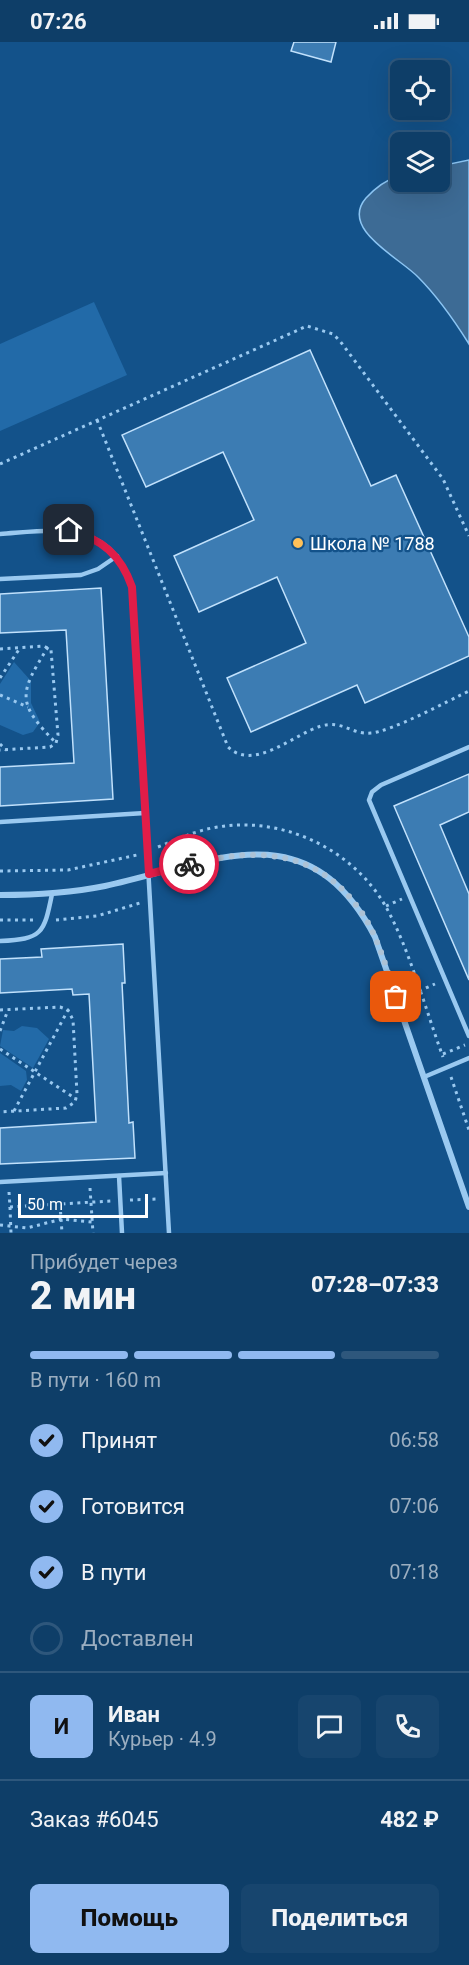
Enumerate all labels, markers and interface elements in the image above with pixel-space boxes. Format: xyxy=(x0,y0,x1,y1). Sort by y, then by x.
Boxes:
text: 07:26 xyxy=(30,9,87,34)
map controls xyxy=(390,60,450,192)
button: locate xyxy=(390,60,450,120)
button: layers xyxy=(390,132,450,192)
pin xyxy=(43,504,94,555)
icon: home xyxy=(52,513,85,546)
place label: Школа № 1788 xyxy=(310,533,435,554)
marker: Школа № 1788 xyxy=(291,536,305,550)
courier xyxy=(159,834,219,894)
icon: bike xyxy=(173,848,206,881)
pin xyxy=(370,971,421,1022)
icon: bag xyxy=(379,980,412,1013)
scale bar xyxy=(18,1191,148,1218)
text: 50 m xyxy=(27,1195,63,1214)
text: Прибудет через xyxy=(30,1250,178,1274)
text: 07:28–07:33 xyxy=(311,1272,439,1297)
text: 2 мин xyxy=(30,1273,136,1319)
text: В пути · 160 m xyxy=(30,1368,161,1392)
icon: check xyxy=(30,1424,63,1457)
text: Принят xyxy=(81,1428,157,1453)
text: 06:58 xyxy=(389,1428,439,1452)
icon: check xyxy=(30,1490,63,1523)
text: Готовится xyxy=(81,1494,185,1519)
text: 07:06 xyxy=(389,1494,439,1518)
icon: check xyxy=(30,1556,63,1589)
text: В пути xyxy=(81,1560,147,1585)
text: 07:18 xyxy=(389,1560,439,1584)
text: Доставлен xyxy=(81,1626,194,1651)
button: chat xyxy=(298,1695,361,1758)
button: phone xyxy=(376,1695,439,1758)
text: Иван xyxy=(108,1702,160,1727)
text: И xyxy=(54,1714,69,1739)
text: Курьер · 4.9 xyxy=(108,1727,217,1751)
text: Заказ #6045 xyxy=(30,1807,159,1832)
text: 482 ₽ xyxy=(380,1807,439,1832)
button: Помощь xyxy=(30,1884,229,1953)
button: Поделиться xyxy=(241,1884,439,1953)

